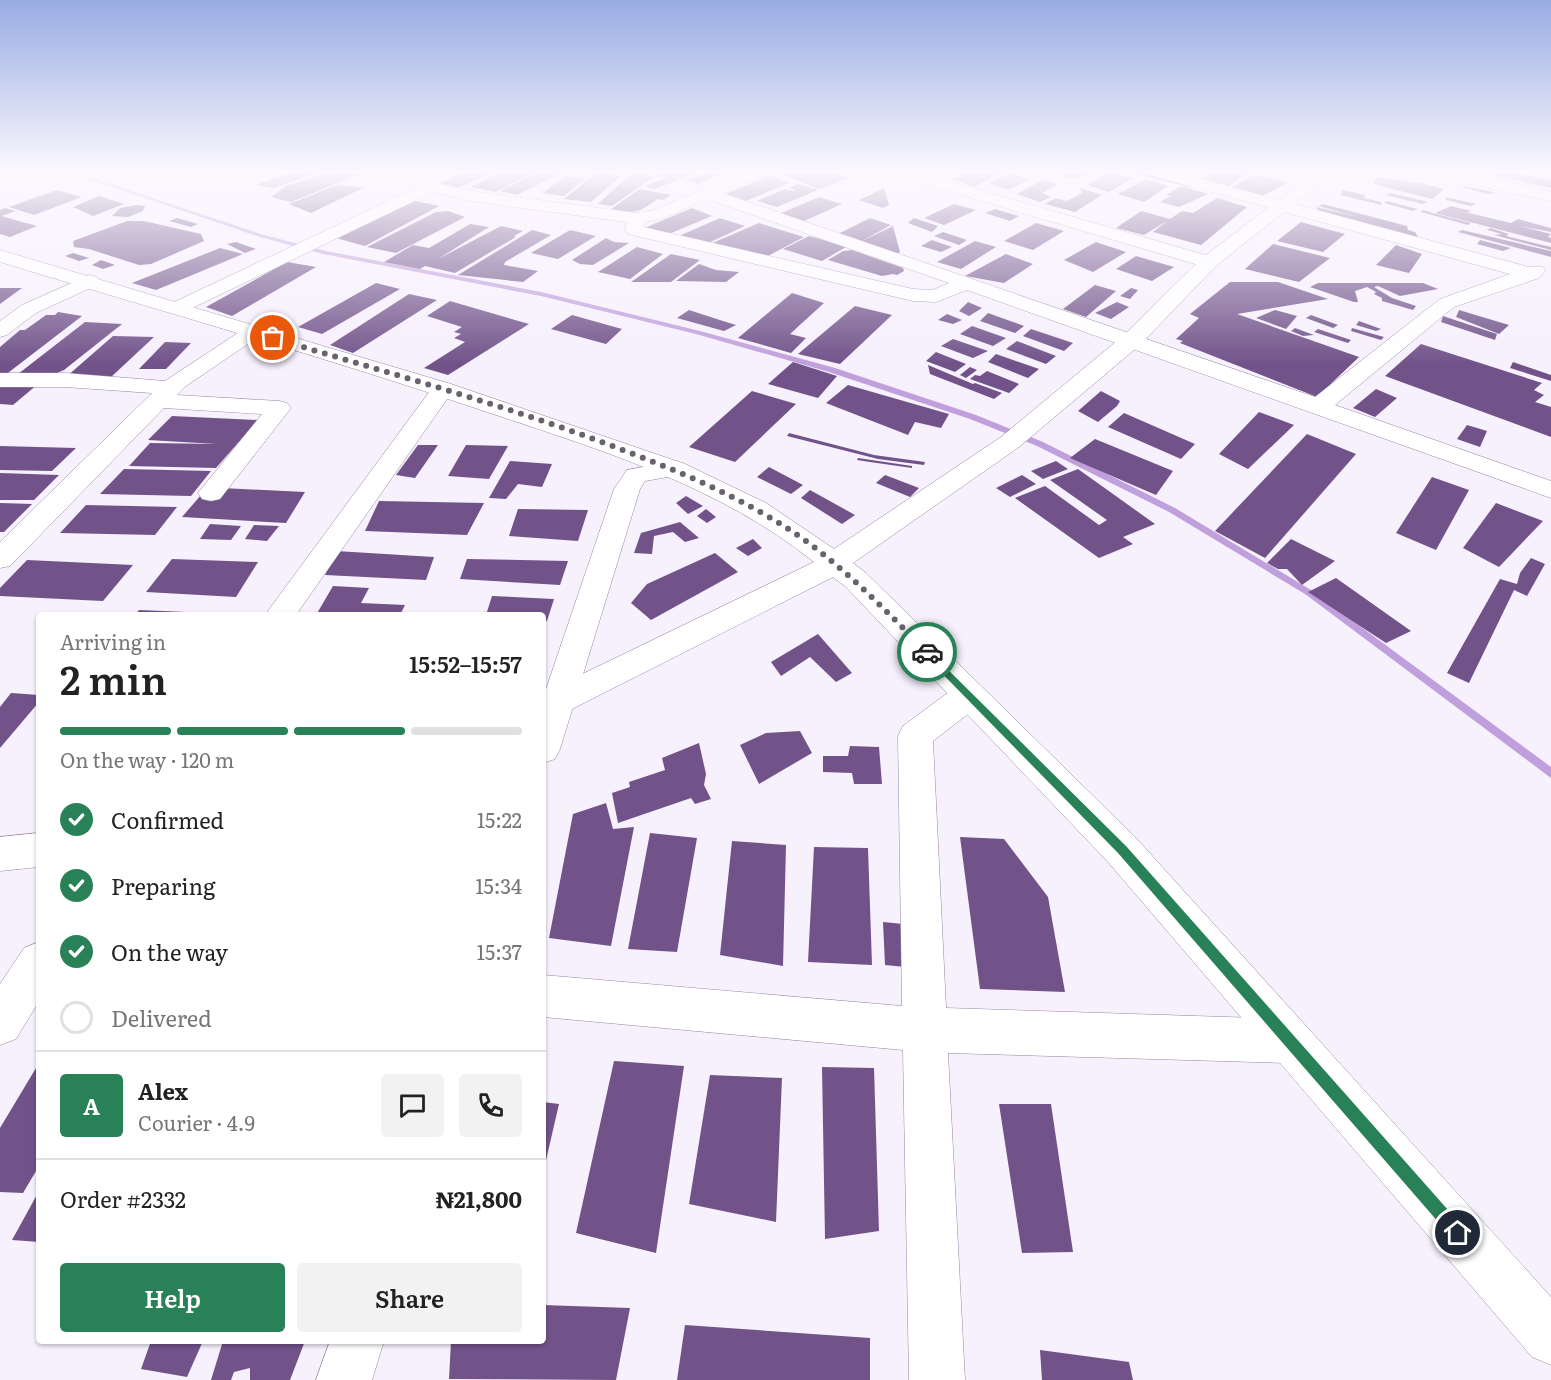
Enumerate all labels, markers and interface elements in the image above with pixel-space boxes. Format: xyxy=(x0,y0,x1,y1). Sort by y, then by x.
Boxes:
pin xyxy=(247,312,298,363)
icon: bag xyxy=(256,321,289,354)
courier xyxy=(897,622,957,682)
text: Arriving in xyxy=(60,626,166,656)
icon: car xyxy=(911,636,944,669)
text: 15:52–15:57 xyxy=(409,647,522,680)
text: 2 min xyxy=(60,649,167,707)
text: On the way · 120 m xyxy=(60,744,234,774)
icon: check xyxy=(60,803,93,836)
text: Confirmed xyxy=(111,803,224,836)
text: 15:22 xyxy=(477,804,522,834)
icon: check xyxy=(60,869,93,902)
text: Preparing xyxy=(111,869,215,902)
text: 15:34 xyxy=(475,870,522,900)
icon: check xyxy=(60,935,93,968)
text: On the way xyxy=(111,935,228,968)
text: 15:37 xyxy=(477,936,522,966)
text: Delivered xyxy=(111,1001,212,1034)
text: Alex xyxy=(138,1074,188,1107)
button: chat xyxy=(381,1074,444,1137)
button: phone xyxy=(459,1074,522,1137)
text: A xyxy=(83,1089,100,1122)
text: Courier · 4.9 xyxy=(138,1107,255,1137)
text: Order #2332 xyxy=(60,1182,186,1215)
text: ₦21,800 xyxy=(435,1182,522,1215)
pin xyxy=(1432,1207,1483,1258)
icon: home xyxy=(1441,1216,1474,1249)
button: Help xyxy=(60,1263,285,1332)
button: Share xyxy=(297,1263,522,1332)

